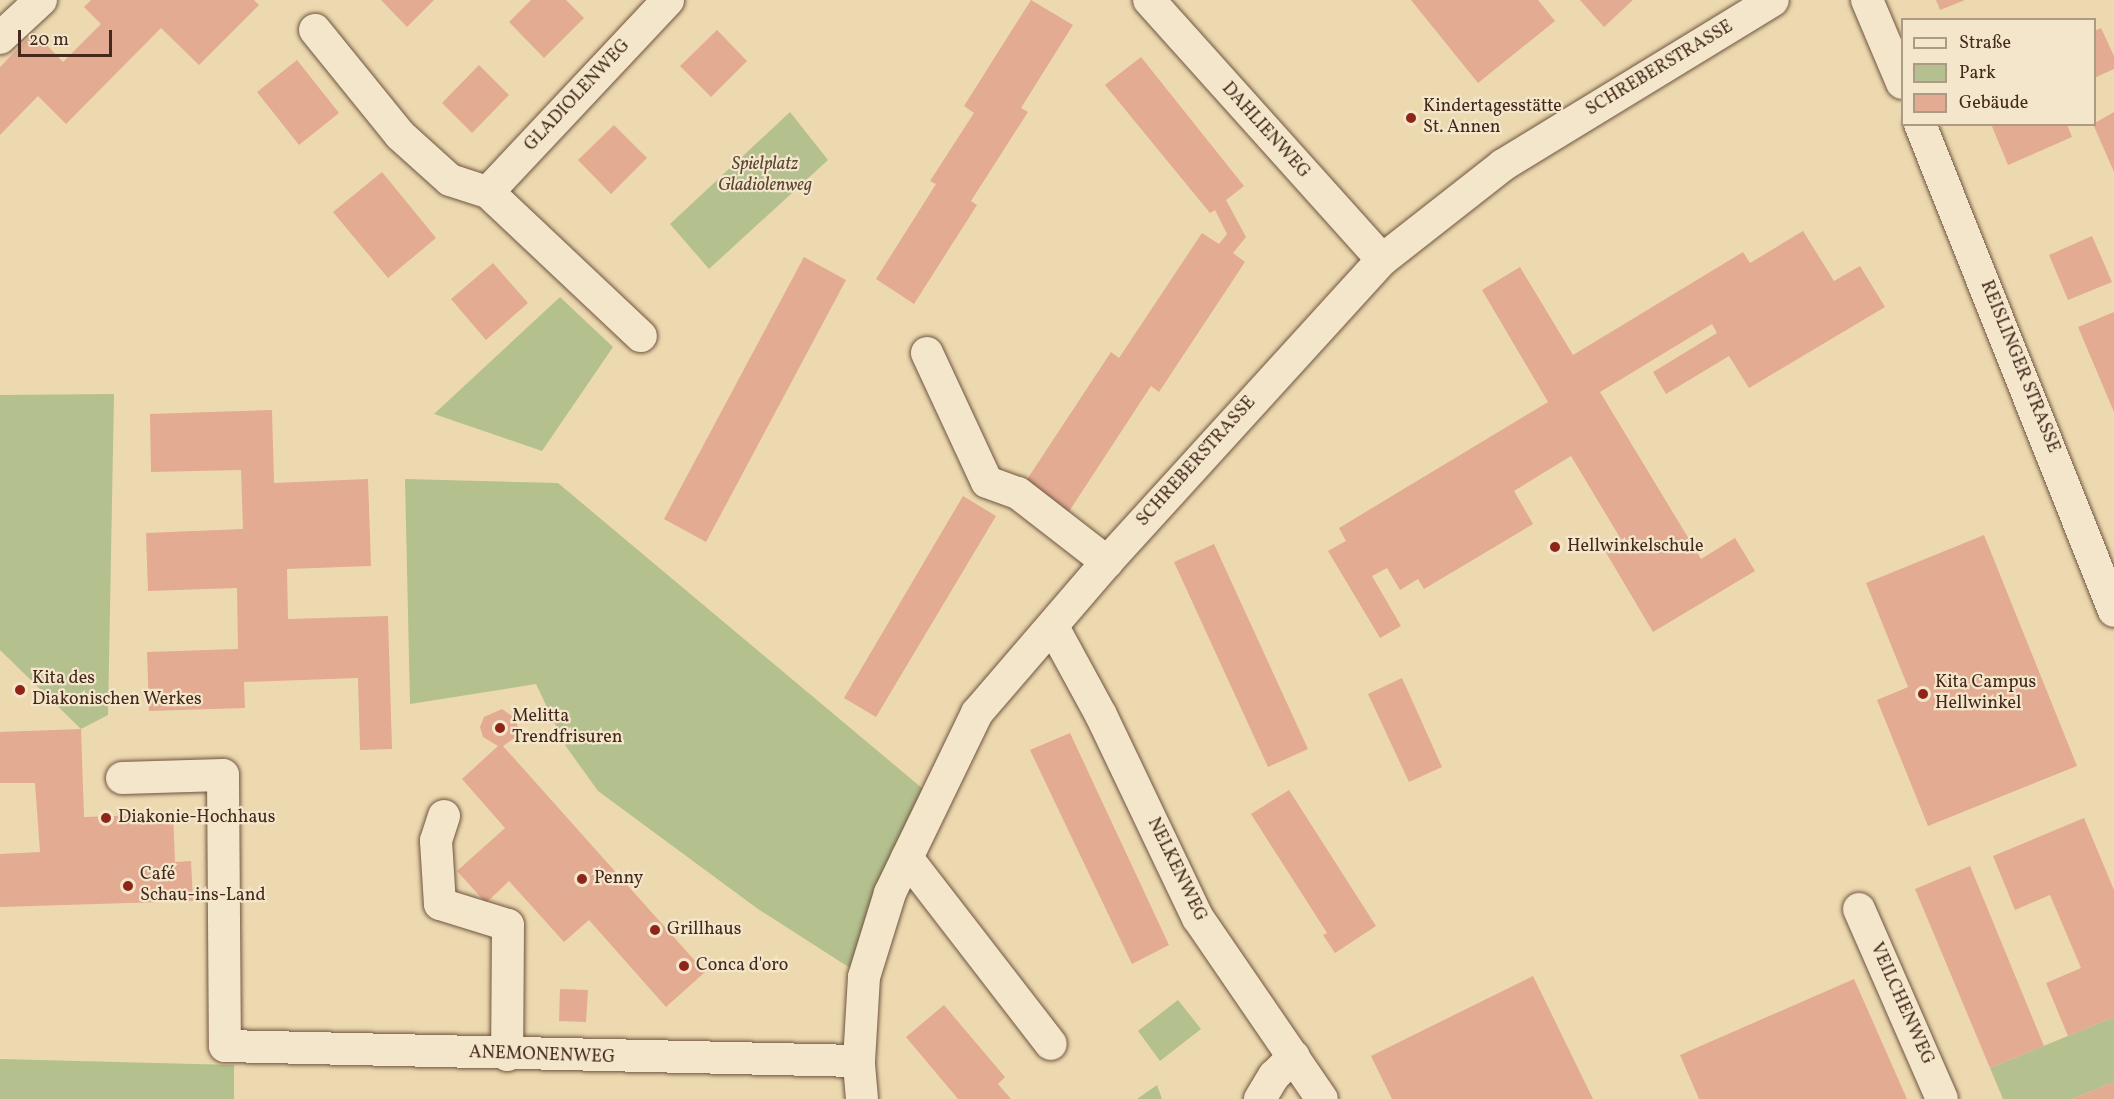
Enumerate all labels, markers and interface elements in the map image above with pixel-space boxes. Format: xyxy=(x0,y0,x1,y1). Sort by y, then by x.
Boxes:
street label: SCHREBERSTRASSE xyxy=(1583,17,1737,121)
scale bar xyxy=(21,18,116,56)
legend xyxy=(1901,18,2096,126)
text: 20 m xyxy=(29,28,69,53)
text: Straße xyxy=(1959,31,2011,56)
street label: GLADIOLENWEG xyxy=(521,36,635,156)
text: Park xyxy=(1959,61,1996,86)
street label: DAHLIENWEG xyxy=(1216,79,1314,183)
text: Gebäude xyxy=(1959,91,2028,116)
place label: Kindertagesstätte St. Annen xyxy=(1423,97,1562,140)
marker: Kindertagesstätte St. Annen xyxy=(1404,111,1418,125)
park label: Spielplatz Gladiolenweg xyxy=(718,155,812,198)
street label: REISLINGER STRASSE xyxy=(1975,278,2063,456)
street label: SCHREBERSTRASSE xyxy=(1133,392,1261,532)
place label: Hellwinkelschule xyxy=(1567,536,1703,558)
marker: Hellwinkelschule xyxy=(1548,540,1562,554)
place label: Kita des Diakonischen Werkes xyxy=(32,669,202,712)
place label: Kita Campus Hellwinkel xyxy=(1935,673,2036,716)
marker: Kita des Diakonischen Werkes xyxy=(13,683,27,697)
marker: Kita Campus Hellwinkel xyxy=(1916,687,1930,701)
place label: Melitta Trendfrisuren xyxy=(512,707,623,750)
marker: Melitta Trendfrisuren xyxy=(493,721,507,735)
place label: Diakonie-Hochhaus xyxy=(118,807,275,829)
marker: Diakonie-Hochhaus xyxy=(99,811,113,825)
street label: NELKENWEG xyxy=(1142,815,1210,925)
place label: Café Schau-ins-Land xyxy=(140,865,266,908)
place label: Penny xyxy=(594,868,643,890)
marker: Penny xyxy=(575,872,589,886)
marker: Café Schau-ins-Land xyxy=(121,879,135,893)
place label: Grillhaus xyxy=(667,919,741,941)
marker: Grillhaus xyxy=(648,923,662,937)
street label: VEILCHENWEG xyxy=(1864,940,1938,1068)
place label: Conca d'oro xyxy=(696,955,788,977)
marker: Conca d'oro xyxy=(677,959,691,973)
street label: ANEMONENWEG xyxy=(469,1043,615,1069)

